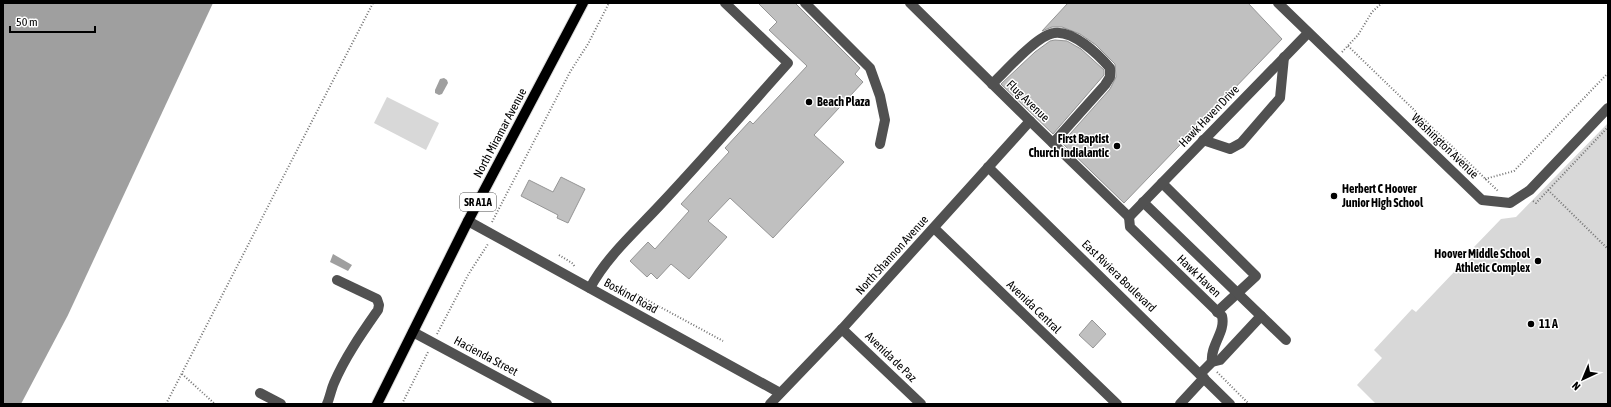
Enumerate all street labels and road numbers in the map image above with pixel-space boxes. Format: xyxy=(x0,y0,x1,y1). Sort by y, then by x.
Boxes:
street label: Flug Avenue xyxy=(1004,77,1052,125)
street label: Hawk Haven Drive xyxy=(1176,82,1242,150)
street label: North Miramar Avenue xyxy=(470,86,530,180)
street label: Washington Avenue xyxy=(1409,111,1481,181)
road number: SR A1A xyxy=(460,193,496,211)
street label: North Shannon Avenue xyxy=(853,213,931,297)
street label: East Riviera Boulevard xyxy=(1079,237,1159,315)
street label: Hawk Haven xyxy=(1174,252,1224,300)
street label: Boskind Road xyxy=(602,276,660,316)
street label: Avenida Central xyxy=(1004,278,1065,337)
street label: Avenida de Paz xyxy=(862,329,920,385)
street label: Hacienda Street xyxy=(452,333,521,379)

